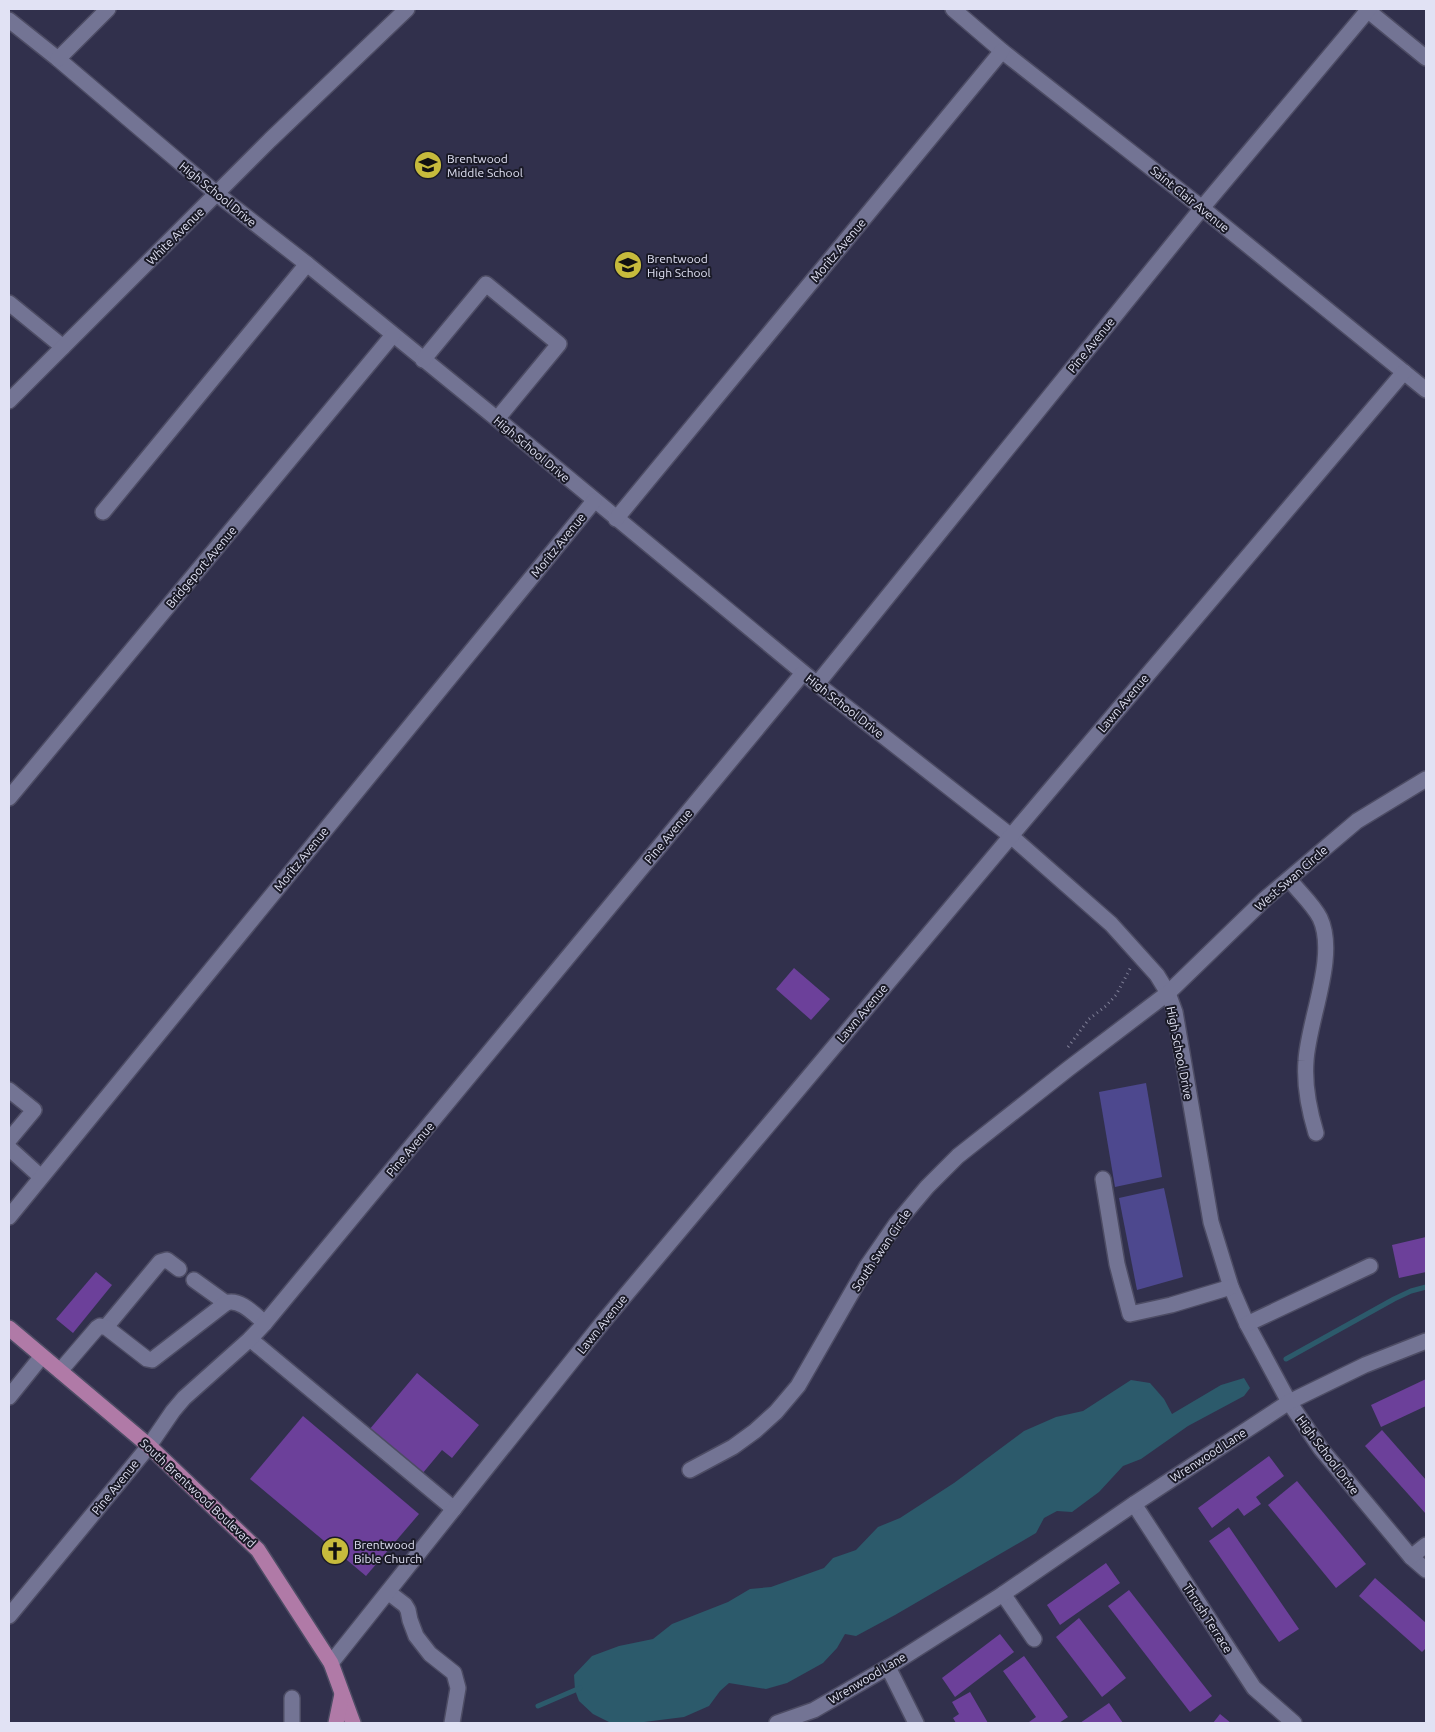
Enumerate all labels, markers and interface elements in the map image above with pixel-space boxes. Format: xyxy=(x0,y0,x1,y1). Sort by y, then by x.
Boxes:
school or university icon: Brentwood Middle School xyxy=(413,150,443,180)
place label: Brentwood Middle School xyxy=(447,152,523,179)
street label: High School Drive xyxy=(177,159,259,229)
street label: Saint Clair Avenue xyxy=(1148,163,1232,235)
street label: White Avenue xyxy=(144,205,206,267)
street label: Moritz Avenue xyxy=(808,216,868,284)
school or university icon: Brentwood High School xyxy=(613,250,643,280)
place label: Brentwood High School xyxy=(647,252,711,279)
street label: Pine Avenue xyxy=(1065,315,1117,375)
street label: High School Drive xyxy=(492,414,572,484)
street label: Moritz Avenue xyxy=(528,510,588,580)
street label: Bridgeport Avenue xyxy=(163,524,239,610)
street label: Lawn Avenue xyxy=(1095,671,1151,735)
street label: High School Drive xyxy=(804,672,886,740)
street label: Pine Avenue xyxy=(642,806,694,866)
street label: Moritz Avenue xyxy=(271,824,331,894)
street label: West Swan Circle xyxy=(1252,843,1330,913)
street label: Lawn Avenue xyxy=(834,981,890,1045)
street label: High School Drive xyxy=(1165,1005,1195,1101)
street label: Pine Avenue xyxy=(384,1119,436,1179)
street label: South Swan Circle xyxy=(849,1207,913,1293)
street label: Lawn Avenue xyxy=(574,1292,630,1356)
street label: High School Drive xyxy=(1294,1413,1362,1497)
street label: Wrenwood Lane xyxy=(1168,1426,1248,1484)
street label: South Brentwood Boulevard xyxy=(138,1436,258,1550)
street label: Pine Avenue xyxy=(89,1457,141,1517)
church icon: Brentwood Bible Church xyxy=(320,1536,350,1566)
place label: Brentwood Bible Church xyxy=(354,1538,422,1565)
street label: Thrush Terrace xyxy=(1181,1581,1235,1655)
street label: Wrenwood Lane xyxy=(826,1650,908,1706)

